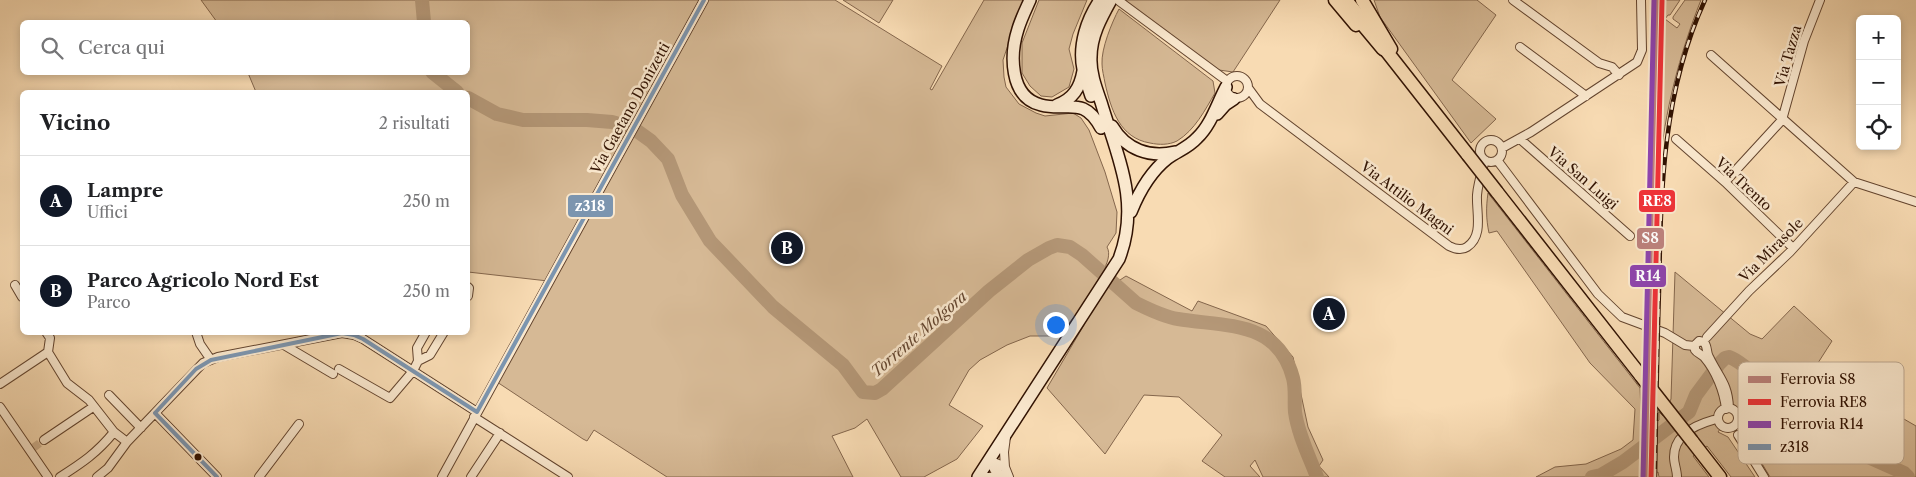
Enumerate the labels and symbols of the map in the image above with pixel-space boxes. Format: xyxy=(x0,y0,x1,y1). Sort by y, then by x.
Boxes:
street label: Via Tazza xyxy=(1770,23,1806,90)
street label: Via Gaetano Donizetti xyxy=(586,39,674,178)
street label: Via San Luigi xyxy=(1543,142,1622,213)
street label: Via Trento xyxy=(1711,153,1776,215)
street label: Via Attilio Magni xyxy=(1356,157,1457,239)
line badge: RE8 xyxy=(1638,189,1676,213)
text: RE8 xyxy=(1642,192,1672,210)
line badge: z318 xyxy=(567,194,614,218)
text: z318 xyxy=(575,197,605,215)
street label: Via Mirasole xyxy=(1734,214,1807,287)
line badge: S8 xyxy=(1636,227,1665,250)
pin: B xyxy=(771,229,803,267)
text: S8 xyxy=(1641,229,1659,247)
line badge: R14 xyxy=(1629,264,1667,288)
text: R14 xyxy=(1635,267,1661,285)
water label: Torrente Molgora xyxy=(867,287,971,380)
pin: A xyxy=(1313,295,1345,333)
your location xyxy=(1043,312,1069,338)
legend xyxy=(1738,362,1904,464)
text: Ferrovia S8 xyxy=(1780,370,1856,388)
text: Ferrovia RE8 xyxy=(1780,393,1867,411)
text: Ferrovia R14 xyxy=(1780,415,1864,433)
text: z318 xyxy=(1780,438,1809,456)
unlabelled marker xyxy=(193,452,203,462)

